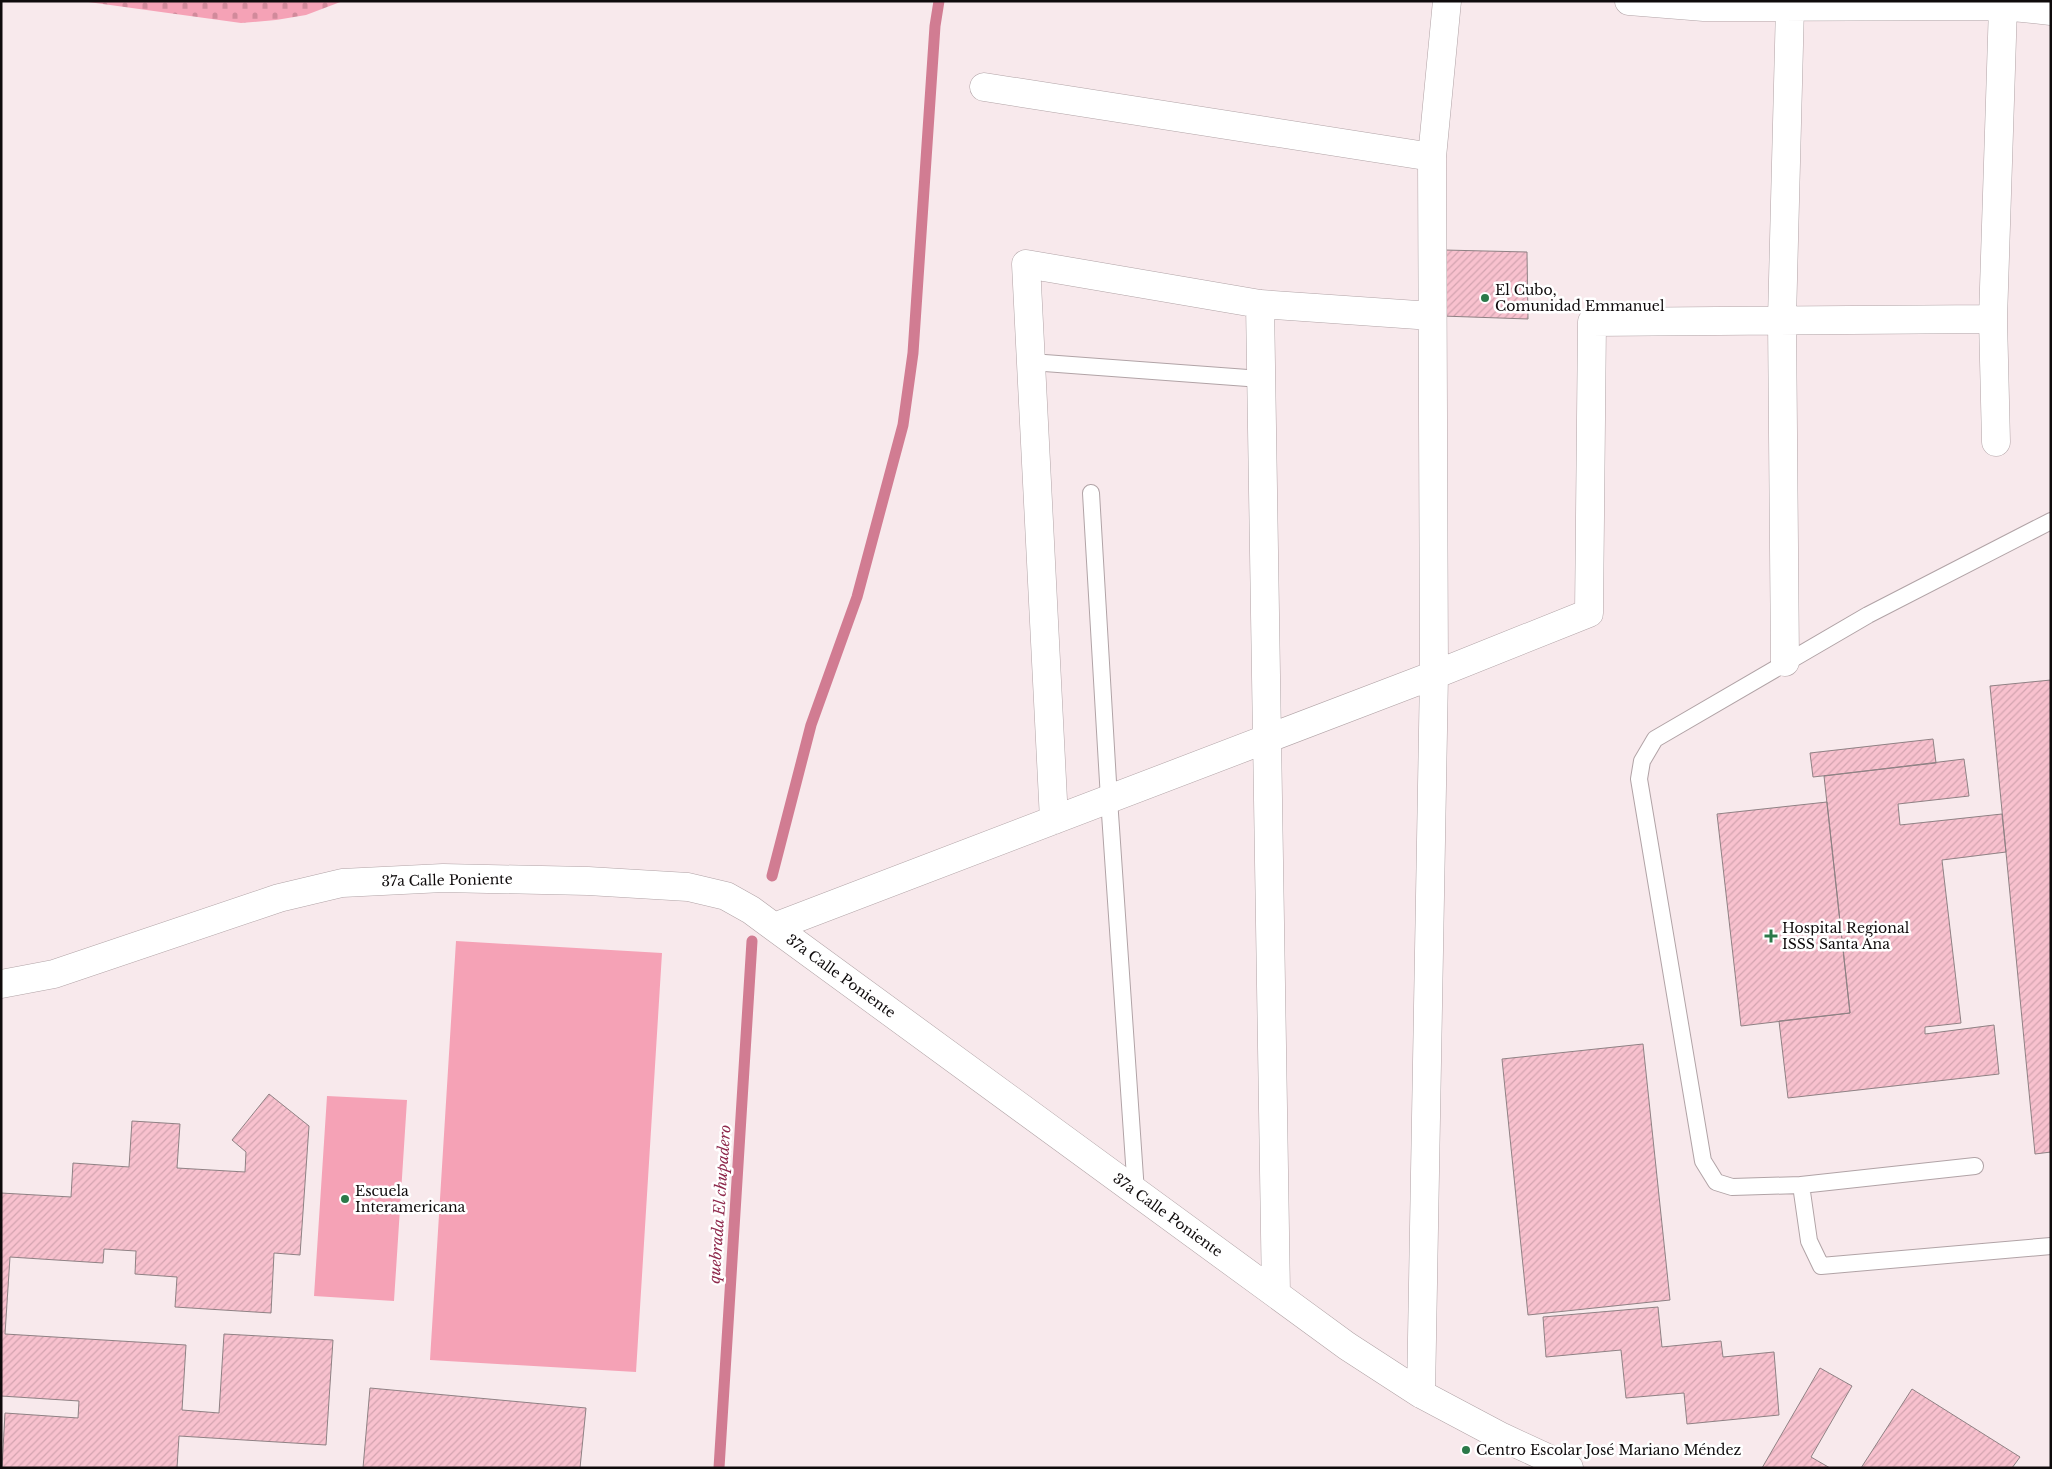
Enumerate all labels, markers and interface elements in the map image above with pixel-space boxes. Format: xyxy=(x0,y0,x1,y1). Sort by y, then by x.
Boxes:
place label: El Cubo, Comunidad Emmanuel xyxy=(1495,281,1665,315)
marker: El Cubo, Comunidad Emmanuel xyxy=(1479,292,1491,304)
street label: 37a Calle Poniente xyxy=(381,870,513,890)
place label: Hospital Regional ISSS Santa Ana xyxy=(1782,919,1910,953)
marker: Hospital Regional ISSS Santa Ana xyxy=(1764,929,1778,943)
street label: 37a Calle Poniente xyxy=(783,930,899,1022)
water label: quebrada El chupadero xyxy=(704,1124,735,1284)
street label: 37a Calle Poniente xyxy=(1110,1169,1226,1261)
place label: Escuela Interamericana xyxy=(355,1182,466,1216)
marker: Escuela Interamericana xyxy=(339,1193,351,1205)
place label: Centro Escolar José Mariano Méndez xyxy=(1476,1441,1741,1459)
marker: Centro Escolar José Mariano Méndez xyxy=(1460,1444,1472,1456)

